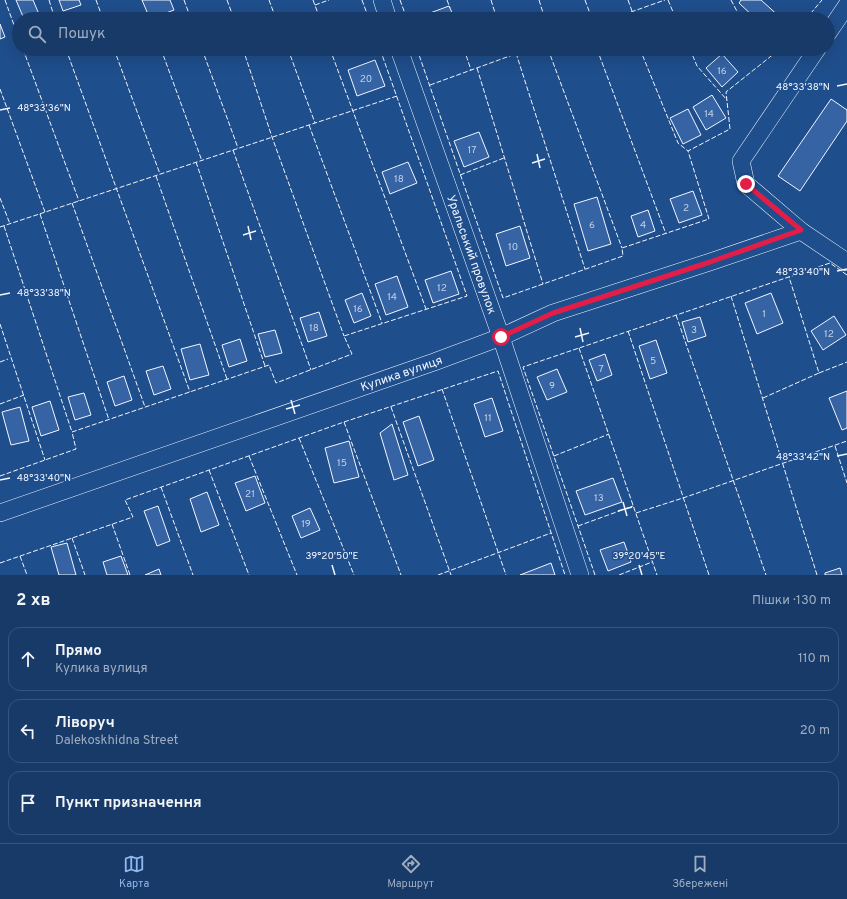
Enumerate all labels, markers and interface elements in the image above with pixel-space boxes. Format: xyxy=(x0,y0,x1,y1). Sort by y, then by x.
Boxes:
search box xyxy=(12,12,835,56)
icon: search xyxy=(26,23,48,45)
text: Пошук xyxy=(58,25,106,44)
house number: 16 xyxy=(717,65,727,78)
house number: 20 xyxy=(360,73,372,86)
text: 48°33'38"N xyxy=(776,81,830,94)
text: 48°33'36"N xyxy=(17,102,71,115)
house number: 14 xyxy=(704,108,714,121)
house number: 17 xyxy=(468,144,476,157)
house number: 18 xyxy=(394,173,404,186)
route end xyxy=(737,175,755,193)
street label: Уральський провулок xyxy=(442,193,499,317)
house number: 2 xyxy=(683,202,689,215)
house number: 6 xyxy=(589,219,595,232)
house number: 4 xyxy=(640,219,646,232)
house number: 10 xyxy=(508,241,518,254)
text: 48°33'40"N xyxy=(776,266,830,279)
house number: 12 xyxy=(437,282,447,295)
text: 48°33'38"N xyxy=(17,287,71,300)
house number: 14 xyxy=(387,291,397,304)
house number: 16 xyxy=(353,303,363,316)
house number: 1 xyxy=(762,308,766,321)
house number: 18 xyxy=(309,322,319,335)
house number: 3 xyxy=(691,324,697,337)
route start xyxy=(492,328,510,346)
house number: 12 xyxy=(824,328,834,341)
street label: Кулика вулиця xyxy=(359,353,445,396)
house number: 5 xyxy=(650,355,656,368)
house number: 7 xyxy=(598,363,604,376)
house number: 9 xyxy=(549,380,555,393)
house number: 11 xyxy=(484,412,492,425)
text: 48°33'42"N xyxy=(776,451,830,464)
house number: 15 xyxy=(337,457,347,470)
text: 48°33'40"N xyxy=(17,472,71,485)
house number: 21 xyxy=(245,488,255,501)
house number: 13 xyxy=(594,492,604,505)
house number: 19 xyxy=(301,518,311,531)
text: 39°20'50"E xyxy=(305,550,359,563)
text: 39°20'45"E xyxy=(612,550,666,563)
text: 2 хв xyxy=(16,590,51,612)
text: Пішки · 130 m xyxy=(752,593,831,609)
text: Прямо xyxy=(55,642,102,661)
icon: ahead xyxy=(17,648,39,670)
text: 110 m xyxy=(798,651,830,667)
text: Кулика вулиця xyxy=(55,661,148,677)
text: Ліворуч xyxy=(55,714,115,733)
icon: left xyxy=(17,720,39,742)
text: 20 m xyxy=(800,723,830,739)
text: Dalekoskhidna Street xyxy=(55,733,179,749)
icon: arrive xyxy=(17,792,39,814)
text: Пункт призначення xyxy=(55,794,202,813)
tab: Карта xyxy=(119,853,149,891)
tab: Маршрут xyxy=(387,853,434,891)
tab: Збережені xyxy=(672,853,728,891)

